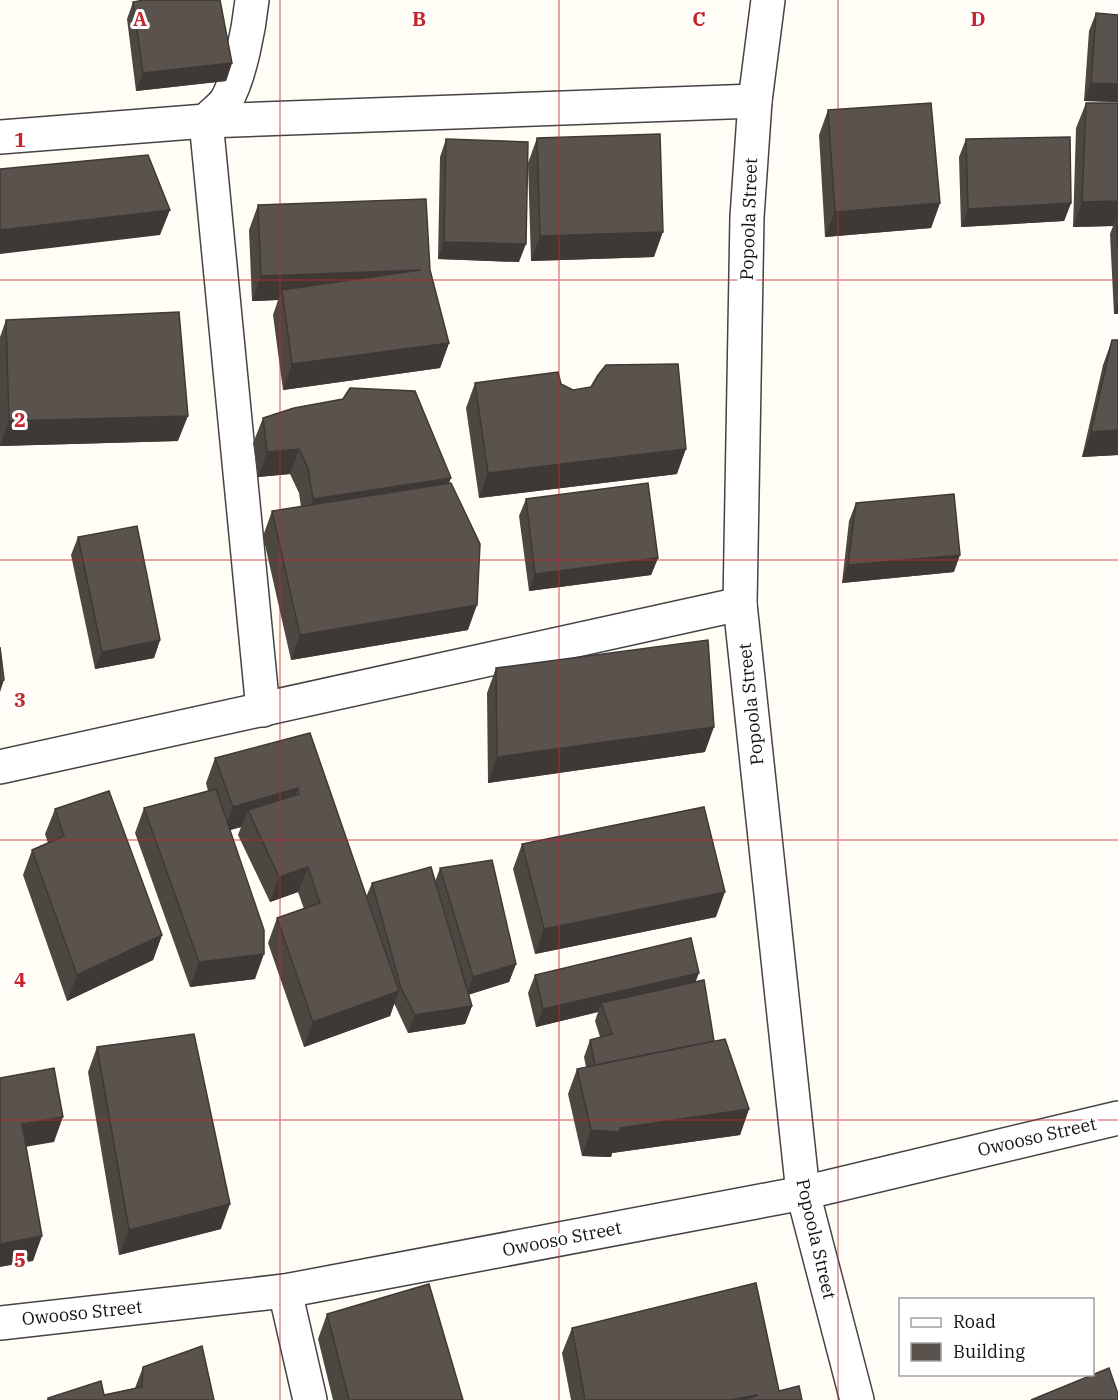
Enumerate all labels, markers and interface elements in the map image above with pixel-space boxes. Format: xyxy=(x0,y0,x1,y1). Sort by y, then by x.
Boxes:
text: A xyxy=(133,5,147,32)
text: B xyxy=(412,5,426,32)
text: C xyxy=(692,5,706,32)
text: D xyxy=(970,5,986,32)
text: 1 xyxy=(14,126,26,153)
street label: Popoola Street xyxy=(735,157,762,281)
text: 2 xyxy=(14,406,26,433)
street label: Popoola Street xyxy=(733,642,768,766)
text: 3 xyxy=(14,686,26,713)
text: 4 xyxy=(14,966,26,993)
street label: Owooso Street xyxy=(975,1112,1098,1161)
street label: Popoola Street xyxy=(791,1177,841,1301)
street label: Owooso Street xyxy=(500,1216,624,1261)
text: 5 xyxy=(14,1246,26,1273)
street label: Owooso Street xyxy=(21,1295,143,1330)
legend xyxy=(899,1298,1094,1376)
text: Road xyxy=(953,1310,996,1333)
text: Building xyxy=(953,1340,1025,1363)

